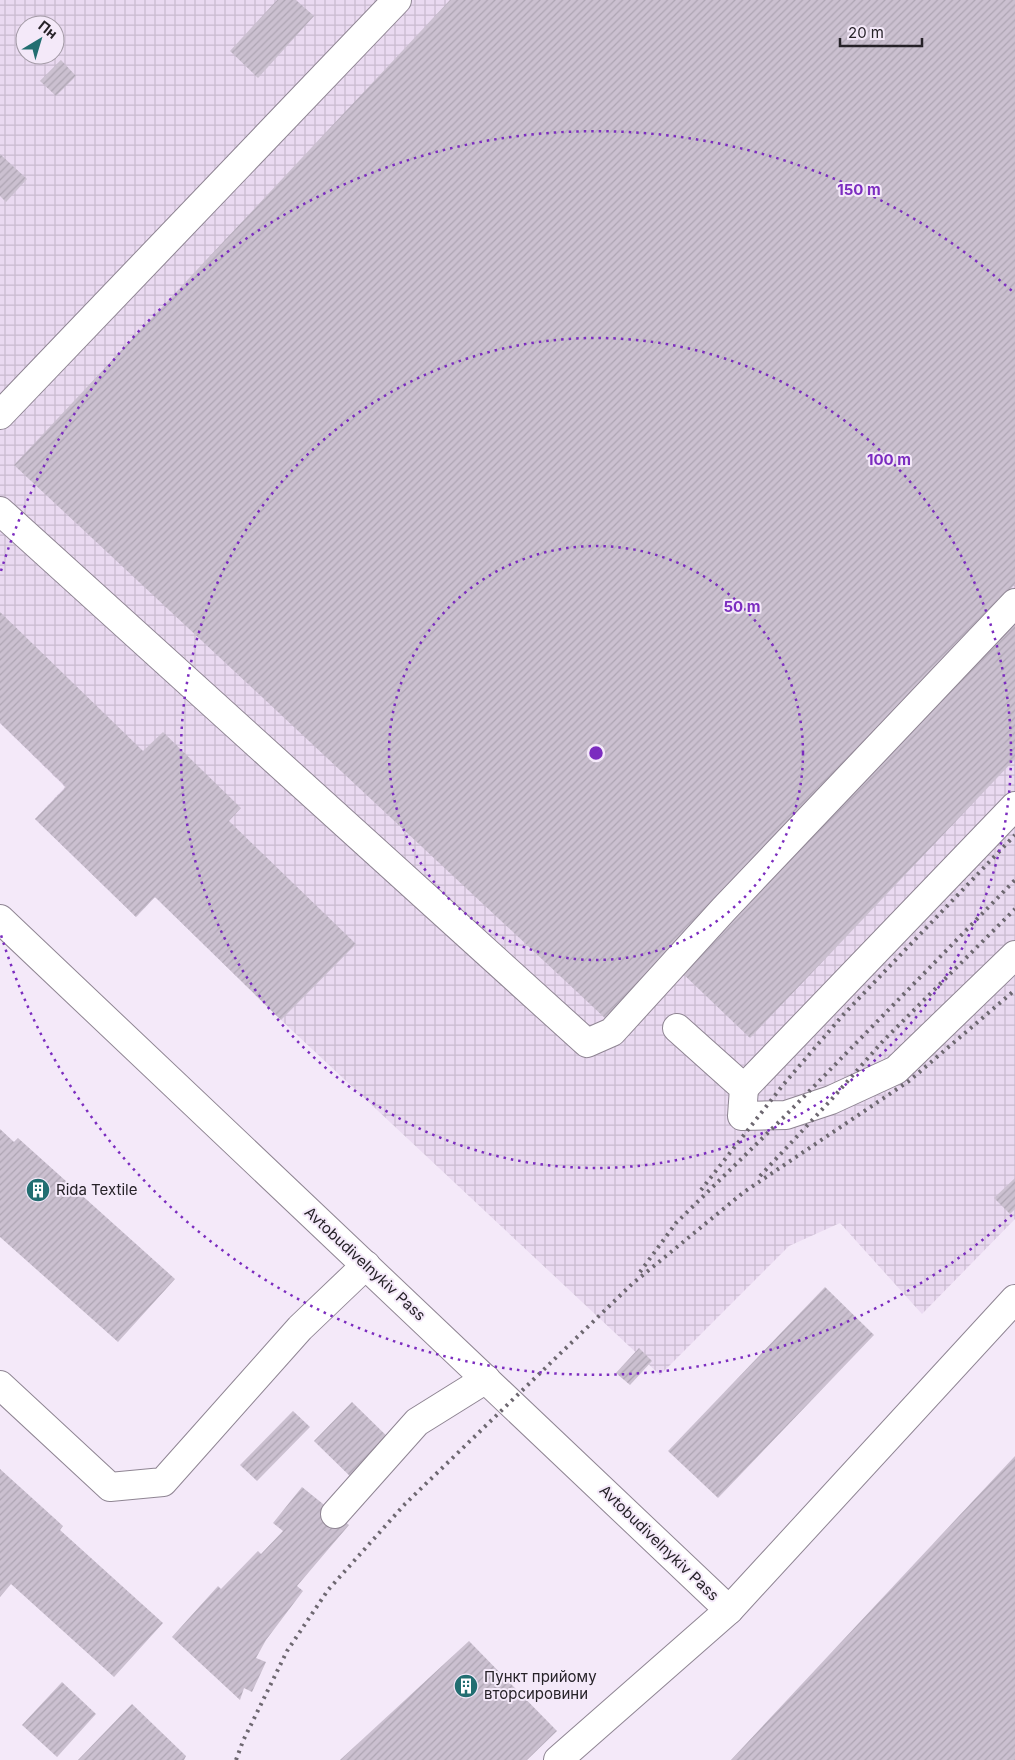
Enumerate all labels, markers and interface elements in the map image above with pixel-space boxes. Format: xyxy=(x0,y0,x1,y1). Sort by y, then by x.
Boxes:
north arrow xyxy=(15,15,65,65)
scale bar xyxy=(840,15,922,47)
text: Пн xyxy=(36,17,61,42)
text: 20 m xyxy=(848,23,884,42)
text: 150 m xyxy=(837,180,881,199)
text: 100 m xyxy=(867,450,911,469)
text: 50 m xyxy=(724,597,760,616)
centre of rings xyxy=(587,744,605,762)
building icon: Rida Textile xyxy=(25,1177,51,1203)
place label: Rida Textile xyxy=(56,1180,137,1199)
street label: Avtobudivelnykiv Pass xyxy=(301,1203,430,1325)
street label: Avtobudivelnykiv Pass xyxy=(596,1481,723,1605)
place label: Пункт прийому вторсировини xyxy=(484,1667,597,1703)
building icon: Пункт прийому вторсировини xyxy=(453,1673,479,1699)

